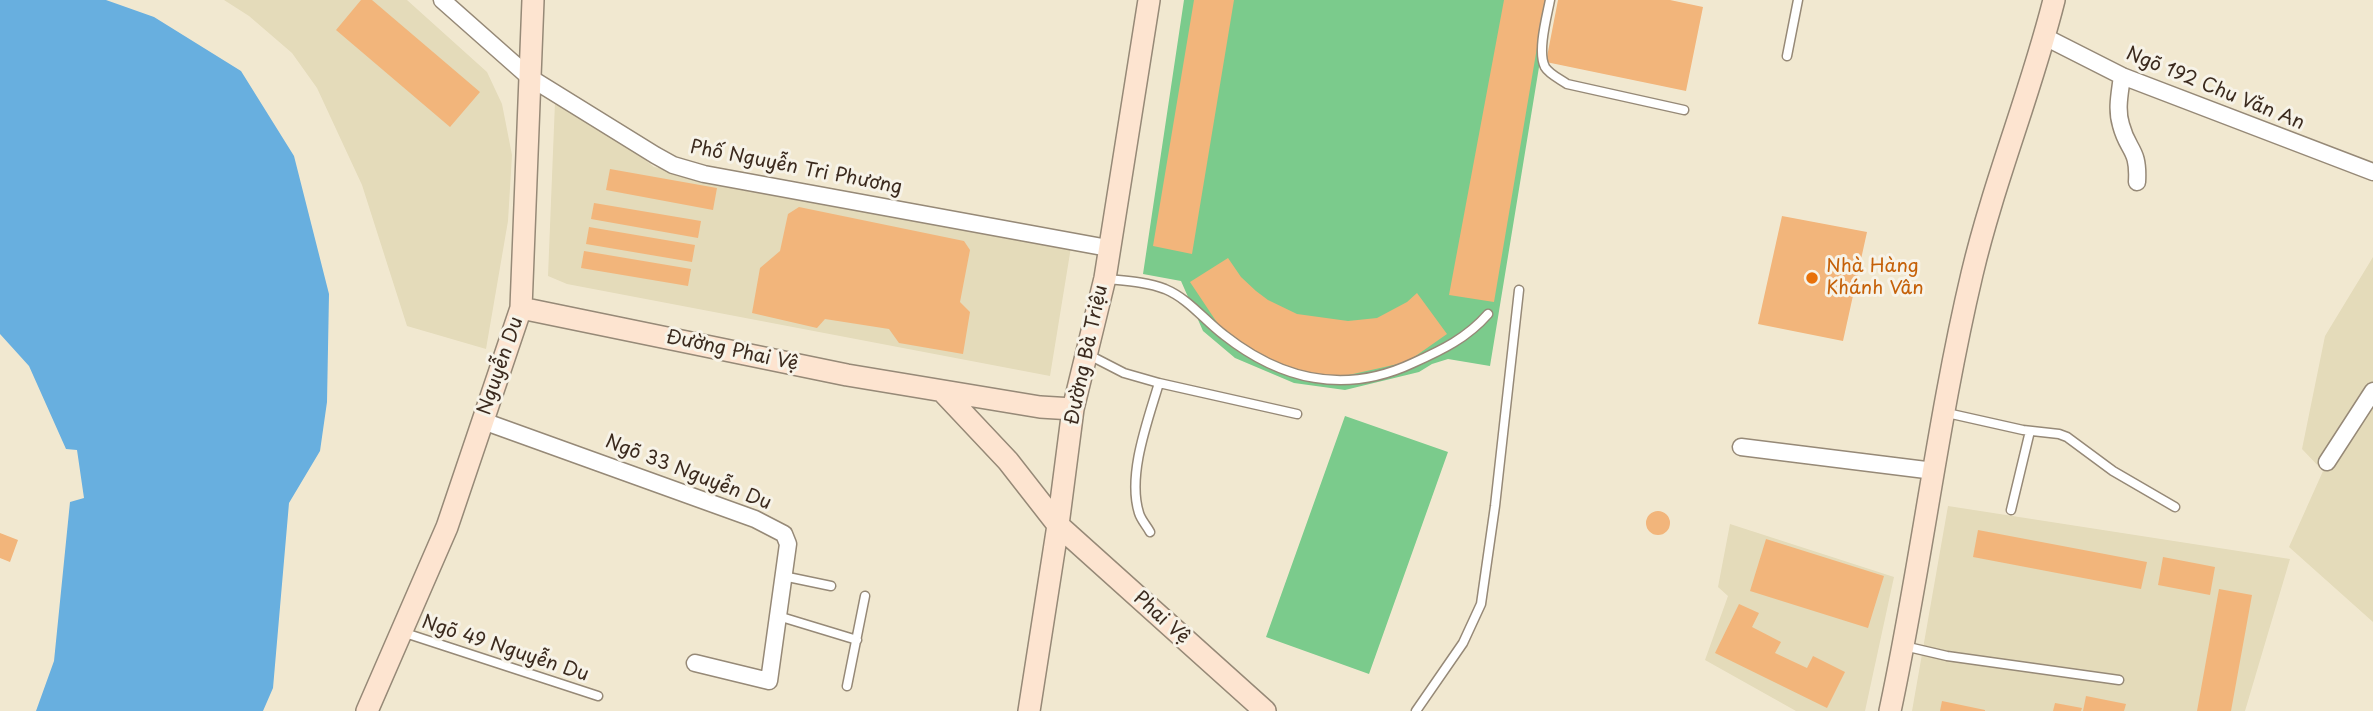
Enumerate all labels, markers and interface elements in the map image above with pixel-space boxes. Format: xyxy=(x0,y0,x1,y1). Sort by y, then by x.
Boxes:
street label: Ngõ 192 Chu Văn An xyxy=(2122,43,2308,135)
street label: Phố Nguyễn Tri Phương xyxy=(688,136,904,200)
place label: Nhà Hàng Khánh Vân xyxy=(1826,256,1924,300)
marker: Nhà Hàng Khánh Vân xyxy=(1804,270,1820,286)
street label: Đường Bà Triệu xyxy=(1061,283,1113,427)
street label: Nguyễn Du xyxy=(474,314,528,418)
street label: Đường Phai Vệ xyxy=(664,326,800,376)
street label: Ngõ 33 Nguyễn Du xyxy=(602,431,774,515)
street label: Phai Vệ xyxy=(1128,587,1194,649)
street label: Ngõ 49 Nguyễn Du xyxy=(419,611,591,687)

